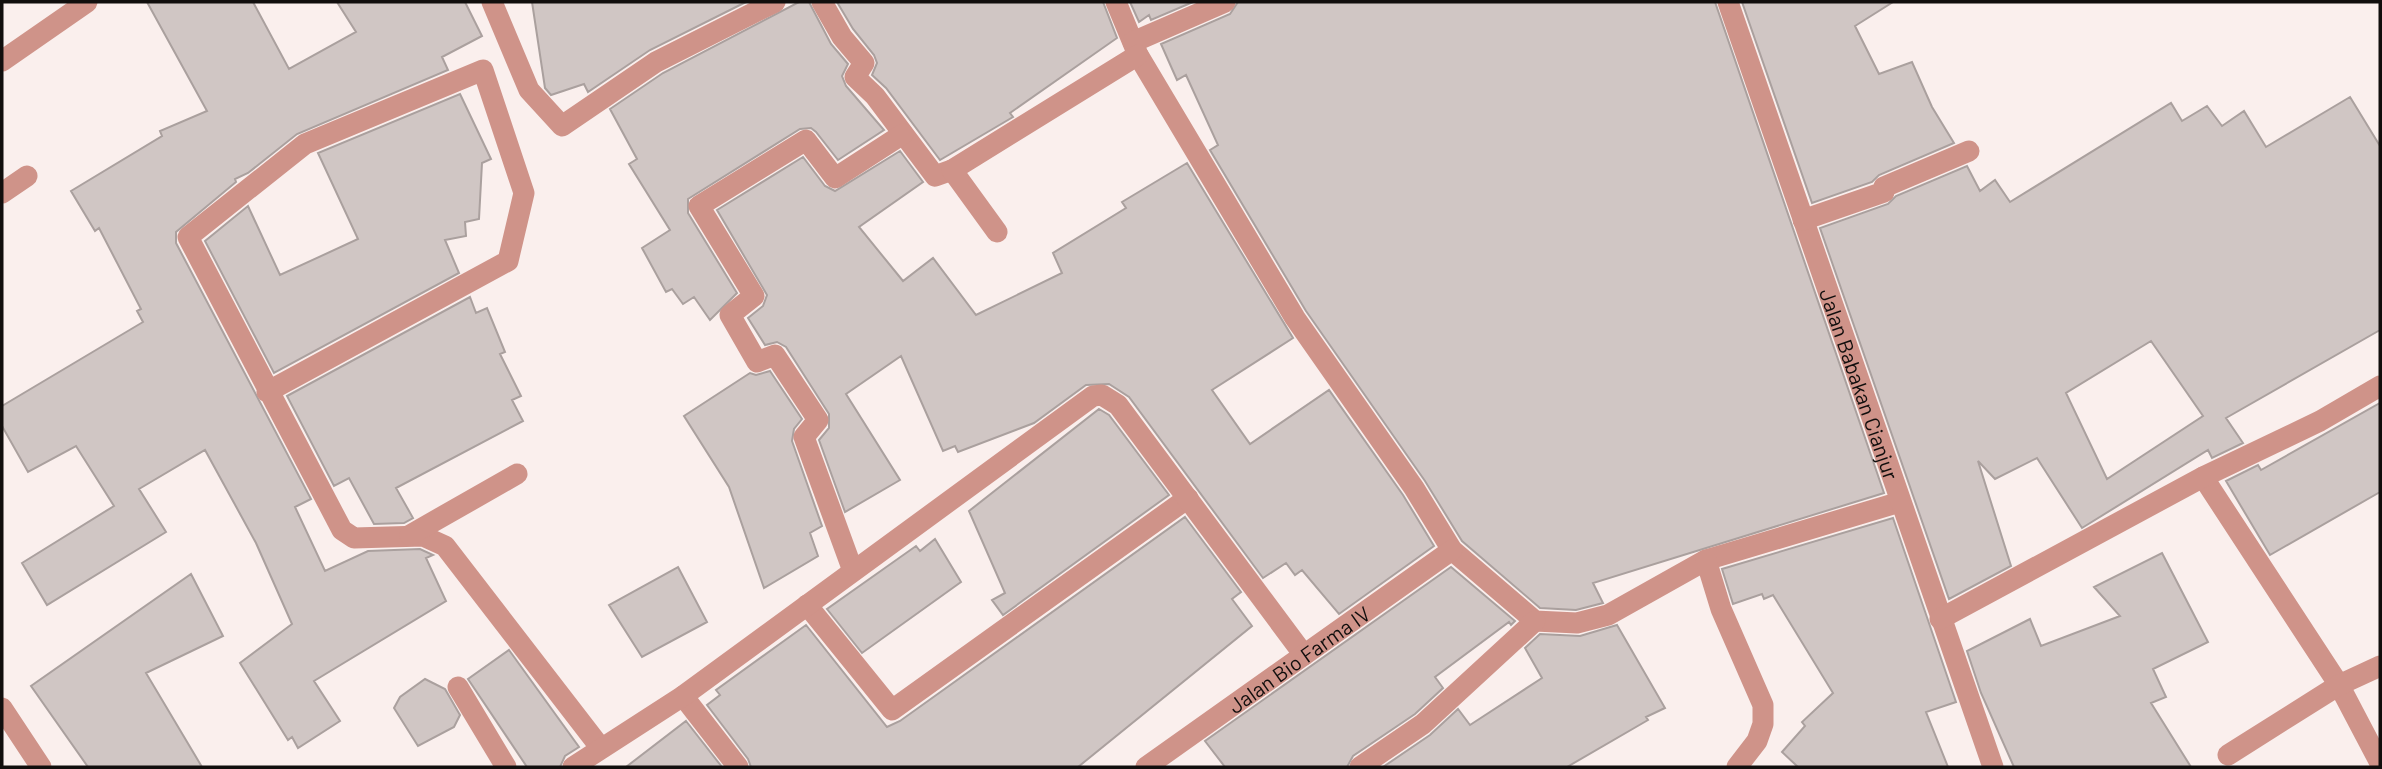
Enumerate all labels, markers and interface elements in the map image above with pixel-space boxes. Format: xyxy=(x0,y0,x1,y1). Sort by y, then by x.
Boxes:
street label: Jalan Babakan Cianjur xyxy=(1816,285,1905,483)
street label: Jalan Bio Farma IV xyxy=(1223,600,1374,718)

